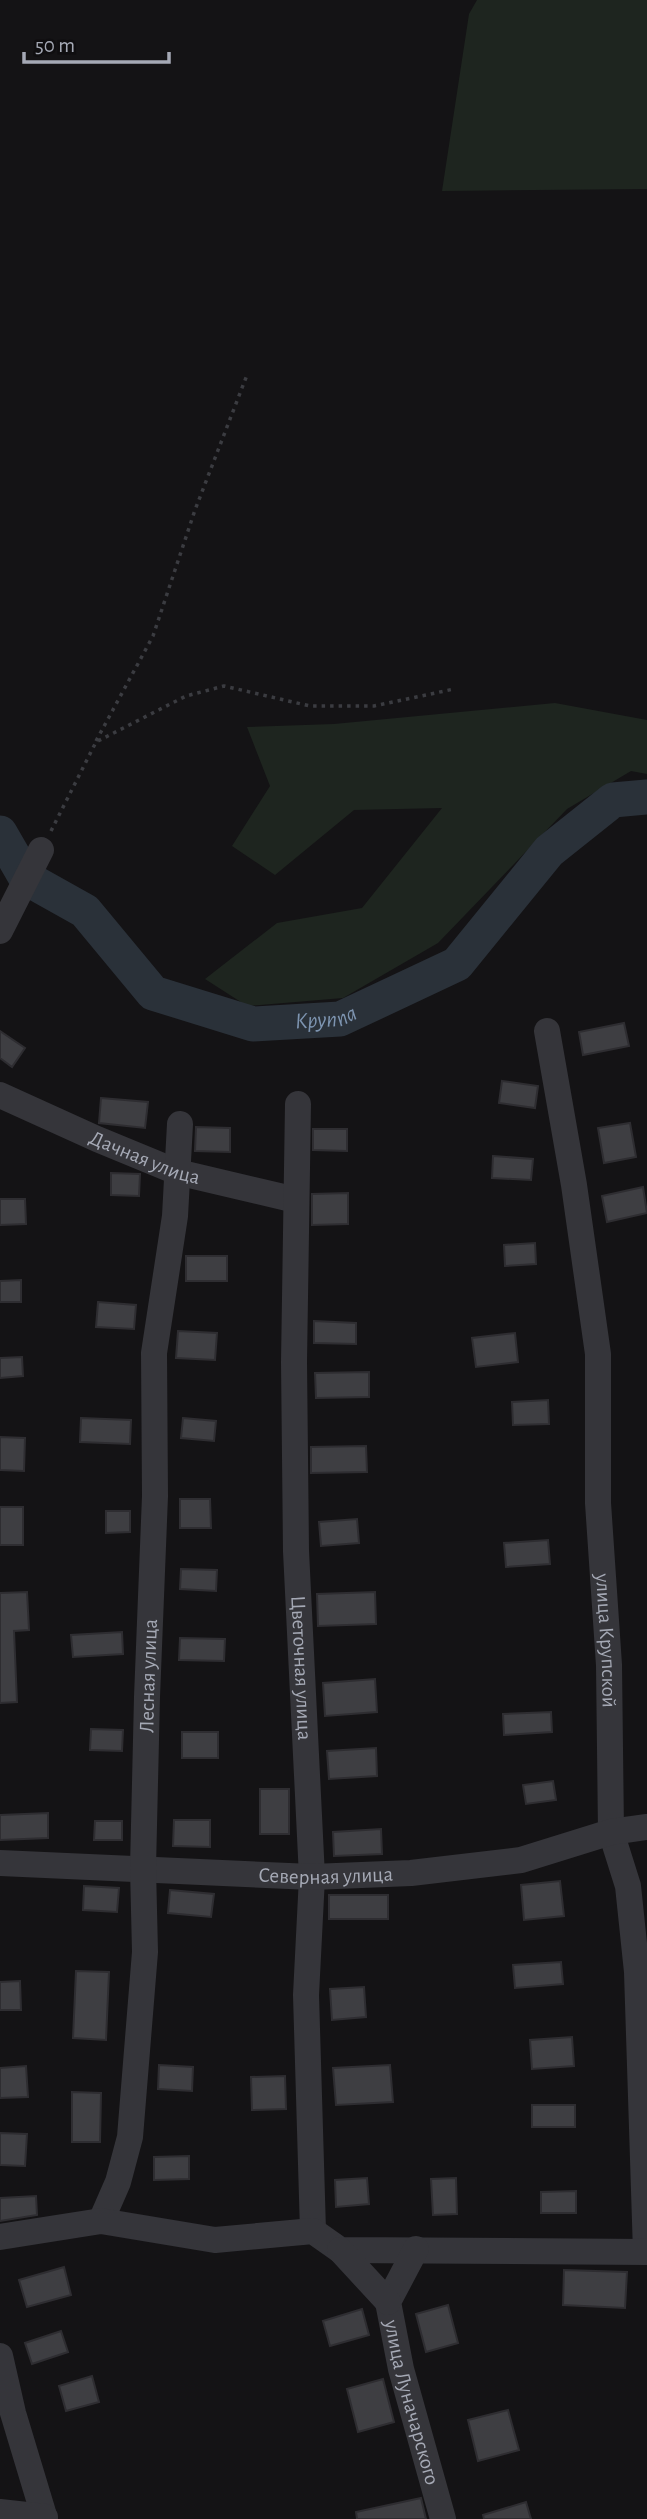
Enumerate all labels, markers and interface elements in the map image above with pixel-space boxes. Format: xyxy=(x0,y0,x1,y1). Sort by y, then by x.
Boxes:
scale bar xyxy=(24,21,170,65)
text: 50 m xyxy=(35,35,75,56)
water label: Круппа xyxy=(294,1001,360,1033)
street label: Дачная улица xyxy=(86,1127,202,1188)
street label: улица Крупской xyxy=(592,1572,620,1708)
street label: Цветочная улица xyxy=(288,1595,316,1741)
street label: Лесная улица xyxy=(136,1618,161,1733)
street label: Северная улица xyxy=(258,1863,394,1888)
street label: улица Луначарского xyxy=(381,2317,443,2487)

